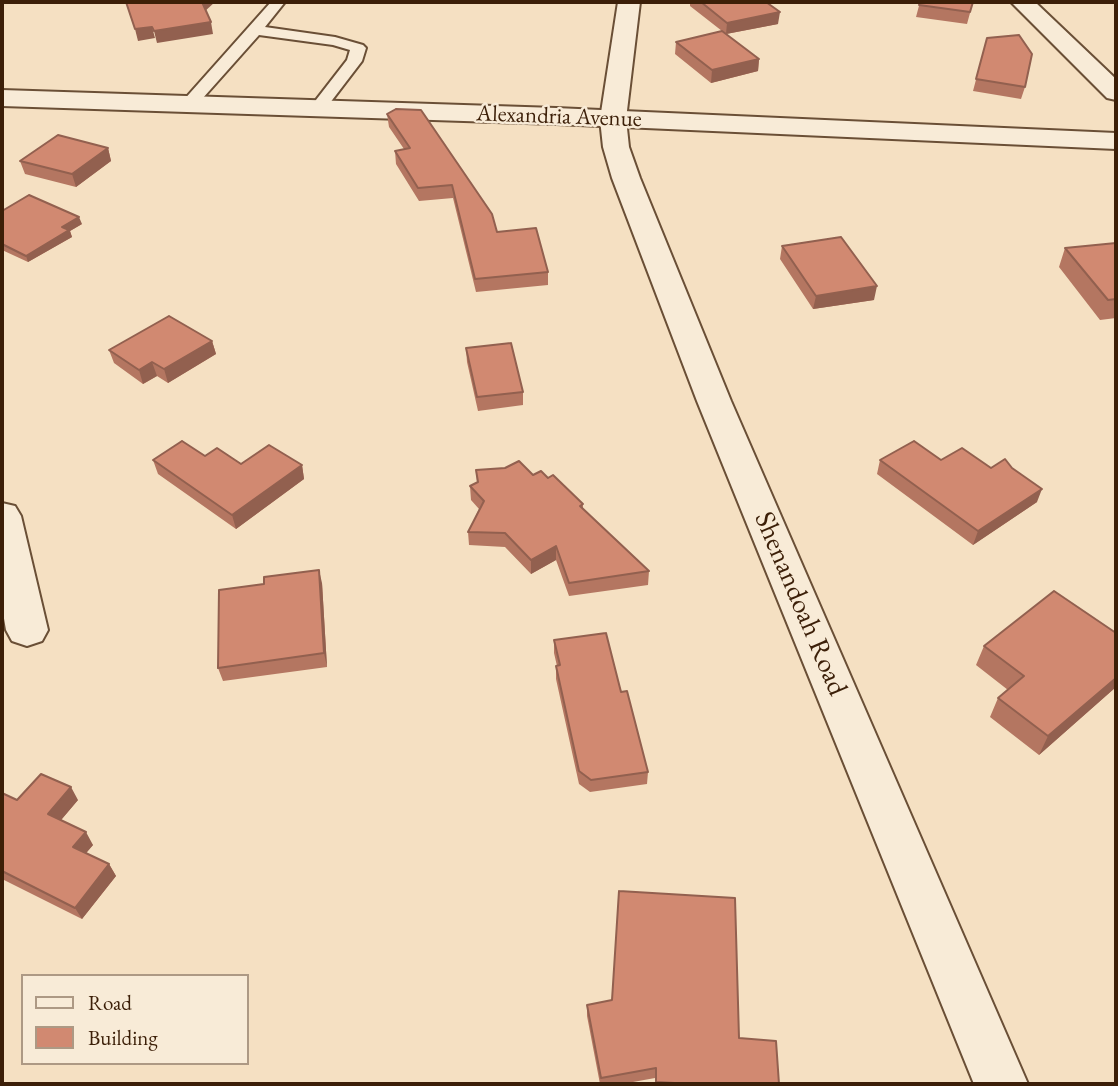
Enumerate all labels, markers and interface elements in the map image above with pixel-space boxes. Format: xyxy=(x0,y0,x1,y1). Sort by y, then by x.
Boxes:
street label: Alexandria Avenue xyxy=(476,100,642,134)
street label: Shenandoah Road xyxy=(746,507,854,701)
legend xyxy=(21,974,248,1065)
text: Road xyxy=(88,989,132,1016)
text: Building xyxy=(88,1024,158,1051)

